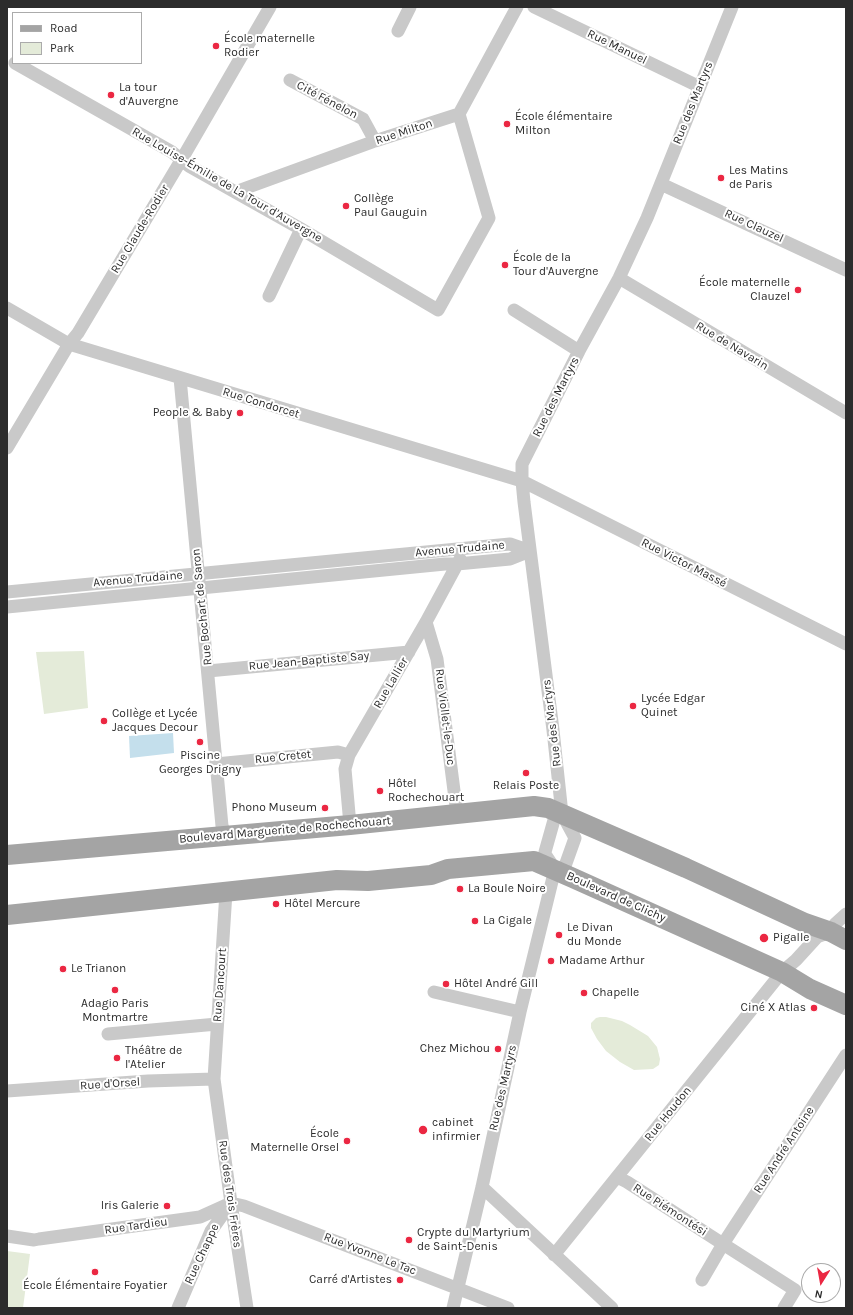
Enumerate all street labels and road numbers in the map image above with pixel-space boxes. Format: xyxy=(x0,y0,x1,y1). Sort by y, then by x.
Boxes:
street label: Rue Manuel xyxy=(585,26,649,68)
street label: Rue des Martyrs xyxy=(670,60,716,146)
street label: Cité Fénelon xyxy=(294,78,360,122)
street label: Rue Milton xyxy=(374,116,434,148)
street label: Rue Louise-Émilie de La Tour d'Auvergne xyxy=(129,124,325,246)
street label: Rue Claude-Rodier xyxy=(108,182,172,276)
street label: Rue Clauzel xyxy=(722,206,786,246)
street label: Rue de Navarin xyxy=(693,319,771,373)
street label: Rue des Martyrs xyxy=(530,355,582,439)
street label: Rue Condorcet xyxy=(221,384,301,422)
street label: Rue Victor Massé xyxy=(639,535,729,591)
street label: Avenue Trudaine xyxy=(415,538,505,560)
street label: Rue Bochart de Saron xyxy=(189,548,215,666)
street label: Avenue Trudaine xyxy=(93,568,183,590)
street label: Rue Jean-Baptiste Say xyxy=(248,649,370,673)
street label: Rue Lallier xyxy=(371,655,411,711)
street label: Rue Viollet-le-Duc xyxy=(432,668,458,766)
street label: Rue des Martyrs xyxy=(539,678,565,768)
street label: Rue Cretet xyxy=(254,747,312,767)
street label: Boulevard Marguerite de Rochechouart xyxy=(178,814,392,846)
street label: Boulevard de Clichy xyxy=(564,869,668,925)
street label: Rue Dancourt xyxy=(210,947,230,1023)
street label: Rue des Martyrs xyxy=(486,1044,520,1132)
street label: Rue d'Orsel xyxy=(79,1075,141,1093)
street label: Rue Houdon xyxy=(642,1084,694,1144)
street label: Rue André Antoine xyxy=(751,1104,817,1196)
street label: Rue des Trois Frères xyxy=(215,1139,245,1249)
street label: Rue Piémontési xyxy=(630,1181,710,1239)
street label: Rue Tardieu xyxy=(103,1214,169,1238)
street label: Rue Chappe xyxy=(182,1221,222,1287)
street label: Rue Yvonne Le Tac xyxy=(322,1230,418,1278)

